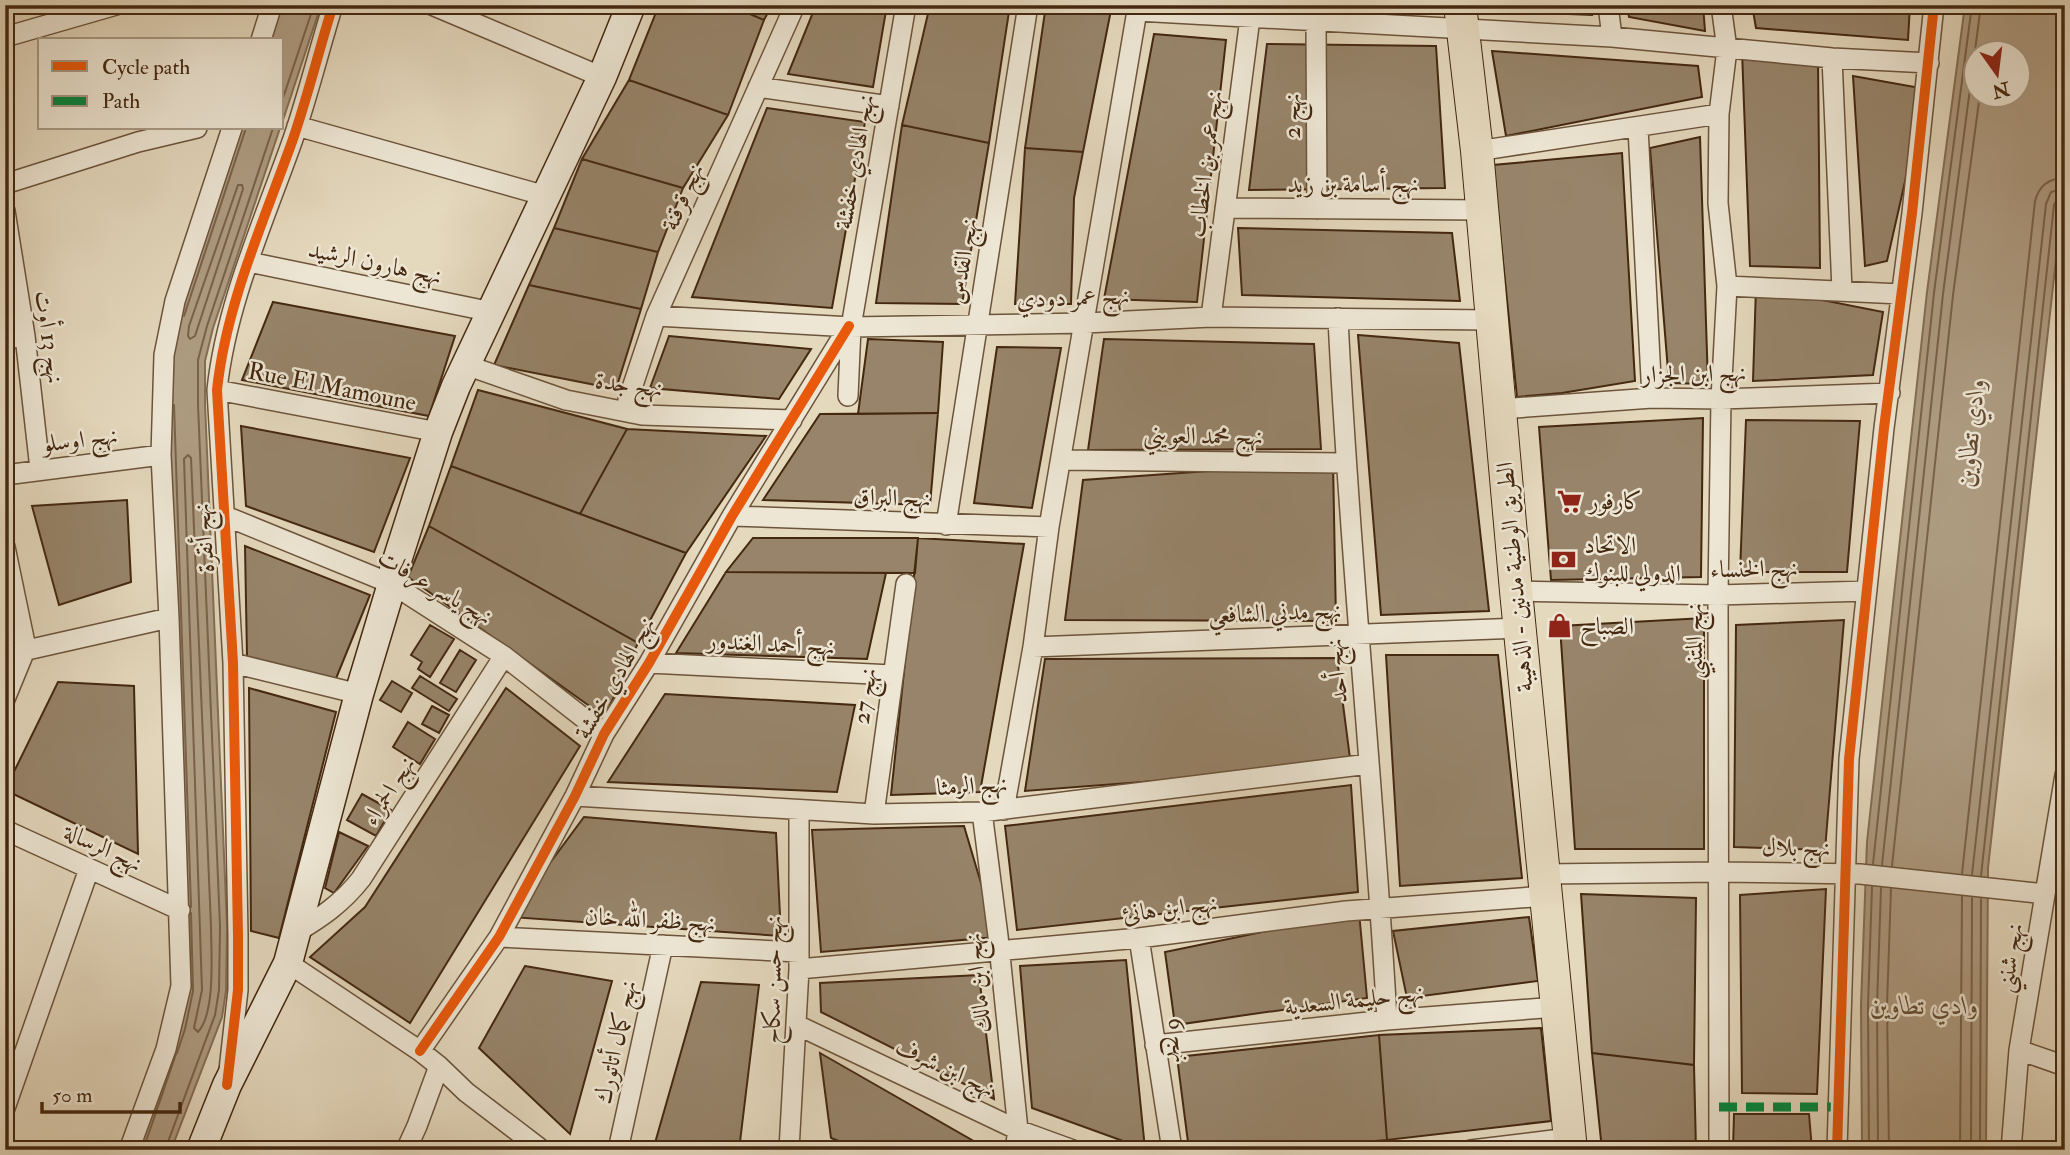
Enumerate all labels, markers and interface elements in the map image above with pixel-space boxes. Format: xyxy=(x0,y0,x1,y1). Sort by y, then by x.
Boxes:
legend xyxy=(38,38,284,130)
north arrow xyxy=(1962,38,2032,108)
text: Cycle path xyxy=(102,54,190,81)
text: N xyxy=(1989,76,2013,103)
text: Path xyxy=(102,88,140,115)
street label: نهج عمر بن الخطاب xyxy=(1182,89,1235,240)
street label: نهج الهادي خفشة xyxy=(828,92,887,233)
street label: نهج 2 xyxy=(1277,93,1313,139)
street label: نهج قرقنة xyxy=(655,159,716,238)
street label: نهج أسامة بن زيد xyxy=(1287,167,1419,205)
street label: نهج القدس xyxy=(941,216,990,307)
street label: نهج هارون الرشيد xyxy=(304,234,445,297)
street label: نهج عمر دودي xyxy=(1016,281,1130,320)
street label: نهج 13 أوت xyxy=(22,288,73,386)
street label: Rue El Mamoune xyxy=(245,355,419,419)
street label: نهج ابن الجزار xyxy=(1639,358,1747,395)
street label: نهج جدة xyxy=(593,365,665,410)
water label: وادي تطاوين xyxy=(1949,377,1997,489)
street label: نهج محمد العويني xyxy=(1143,419,1263,459)
street label: نهج اوسلو xyxy=(38,420,120,465)
street label: الطريق الوطنية مدنين - الذهيبة xyxy=(1490,461,1540,693)
street label: نهج البراق xyxy=(853,481,931,520)
place label: كارفور xyxy=(1587,486,1642,517)
supermarket icon: كارفور xyxy=(1555,487,1583,515)
street label: نهج أنقرة xyxy=(184,502,227,574)
place label: الاتحاد الدولي للبنوك xyxy=(1584,530,1681,592)
street label: نهج ياسر عرفات xyxy=(370,542,498,637)
bank icon: الاتحاد الدولي للبنوك xyxy=(1550,545,1578,573)
street label: نهج الخنساء xyxy=(1710,553,1798,590)
street label: نهج مدني الشافعي xyxy=(1208,595,1342,637)
street label: نهج المتنبي xyxy=(1679,603,1716,679)
street label: نهج الهادي خفشة xyxy=(567,611,667,747)
place label: الصباح xyxy=(1580,611,1634,647)
shop icon: الصباح xyxy=(1546,612,1574,640)
street label: نهج أحمد الغندور xyxy=(704,623,835,668)
street label: نهج أحد xyxy=(1317,637,1360,705)
street label: نهج 27 xyxy=(846,666,889,727)
street label: نهج الحمراء xyxy=(355,750,427,834)
street label: نهج الرمثا xyxy=(936,769,1009,808)
street label: نهج الرسالة xyxy=(56,816,147,884)
street label: نهج بلال xyxy=(1761,832,1831,869)
street label: نهج ابن هانئ xyxy=(1121,888,1220,935)
street label: نهج ظفر الله خان xyxy=(584,897,716,944)
street label: نهج حسن سكاح xyxy=(756,915,795,1045)
street label: نهج شنني xyxy=(1989,921,2037,996)
street label: نهج ابن مالك xyxy=(957,931,1004,1034)
street label: نهج كمال أتاتورك xyxy=(586,977,649,1108)
street label: نهج حليمة السعدية xyxy=(1283,977,1426,1028)
water label: وادي تطاوين xyxy=(1869,990,1979,1026)
street label: نهج 6 xyxy=(1155,1015,1198,1066)
street label: نهج ابن شرف xyxy=(888,1031,1000,1109)
scale bar xyxy=(42,1071,180,1115)
text: 50 m xyxy=(52,1082,93,1109)

